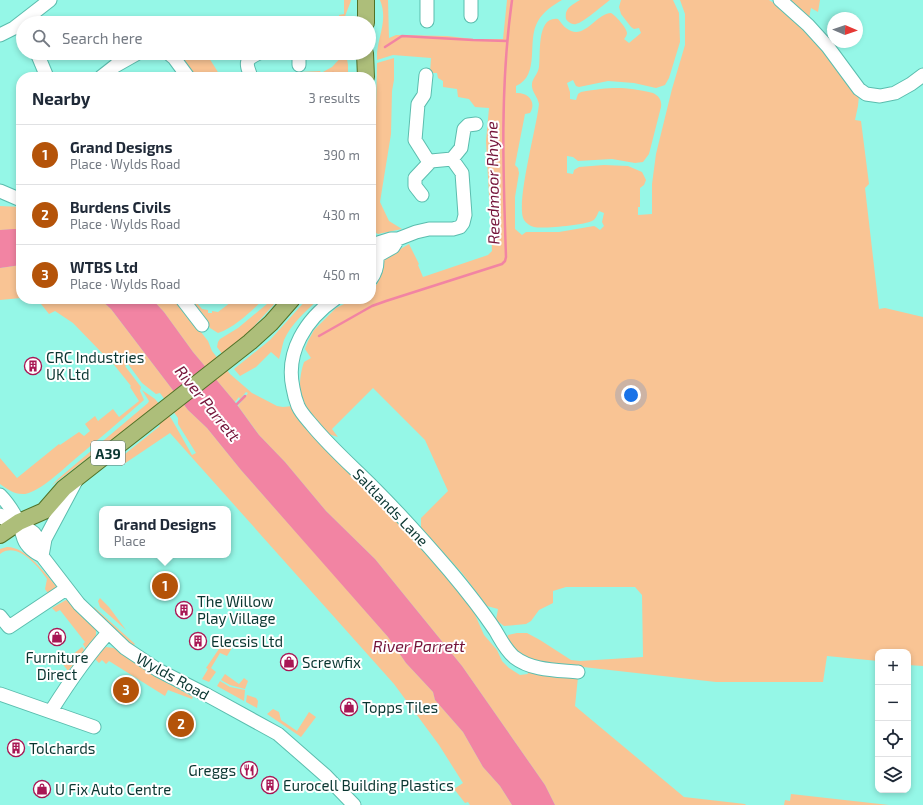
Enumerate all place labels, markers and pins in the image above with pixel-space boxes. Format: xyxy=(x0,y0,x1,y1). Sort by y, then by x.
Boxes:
place label: CRC Industries UK Ltd xyxy=(46,348,144,383)
building icon: CRC Industries UK Ltd xyxy=(23,356,43,376)
pin: 1 xyxy=(152,571,178,601)
place label: The Willow Play Village xyxy=(197,592,276,627)
building icon: The Willow Play Village xyxy=(174,600,194,620)
shop icon: Furniture Direct xyxy=(47,627,67,647)
building icon: Elecsis Ltd xyxy=(188,631,208,651)
place label: Elecsis Ltd xyxy=(211,632,283,650)
place label: Furniture Direct xyxy=(26,648,89,683)
shop icon: Screwfix xyxy=(279,652,299,672)
place label: Screwfix xyxy=(302,653,361,671)
pin: 3 xyxy=(113,675,139,705)
shop icon: Topps Tiles xyxy=(339,697,359,717)
place label: Topps Tiles xyxy=(362,698,438,716)
pin: 2 xyxy=(168,709,194,739)
building icon: Tolchards xyxy=(6,738,26,758)
place label: Tolchards xyxy=(29,739,95,757)
restaurant icon: Greggs xyxy=(239,760,259,780)
place label: Greggs xyxy=(188,761,236,779)
building icon: Eurocell Building Plastics xyxy=(260,775,280,795)
place label: Eurocell Building Plastics xyxy=(283,776,454,794)
shop icon: U Fix Auto Centre xyxy=(32,779,52,799)
place label: U Fix Auto Centre xyxy=(55,780,171,798)

